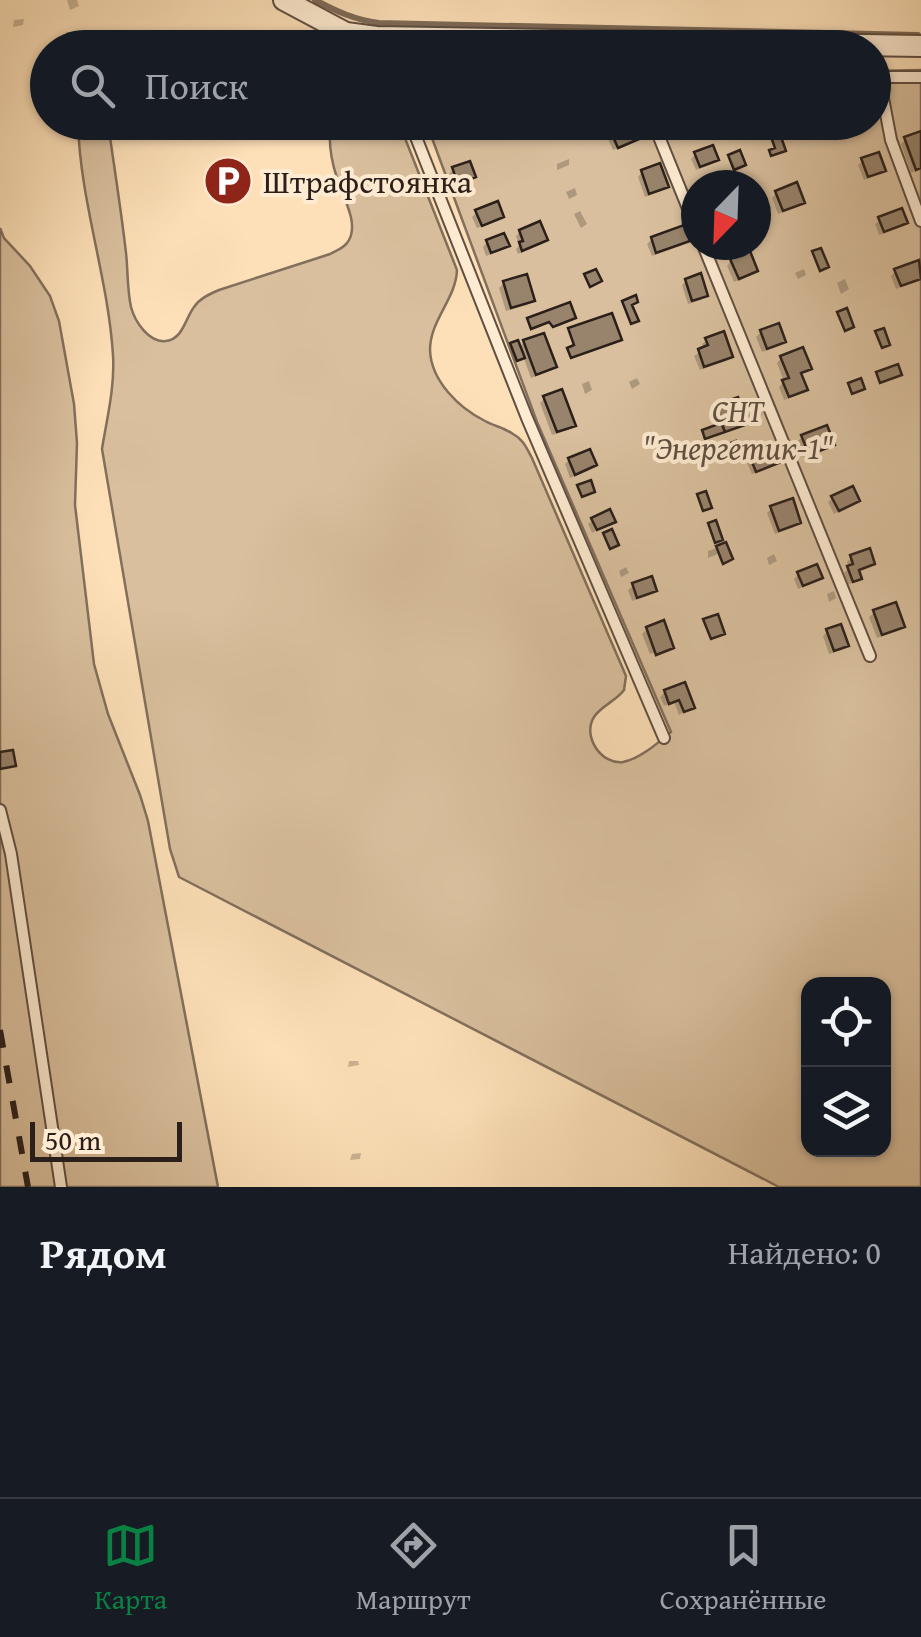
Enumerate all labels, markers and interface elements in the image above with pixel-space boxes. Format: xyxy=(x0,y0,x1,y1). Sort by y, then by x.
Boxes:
search box xyxy=(30,30,891,140)
text: Поиск xyxy=(145,57,248,113)
icon: search xyxy=(65,58,120,113)
parking icon: Штрафстоянка xyxy=(202,155,254,207)
place label: Штрафстоянка xyxy=(263,158,473,205)
north arrow xyxy=(681,170,771,260)
park label: СНТ "Энергетик-1" xyxy=(642,387,834,471)
map controls xyxy=(801,977,891,1157)
button: locate xyxy=(801,977,891,1067)
button: layers xyxy=(801,1067,891,1157)
scale bar xyxy=(30,1117,182,1162)
text: 50 m xyxy=(45,1119,101,1160)
text: Рядом xyxy=(40,1222,167,1283)
text: Найдено: 0 xyxy=(728,1229,881,1276)
tab: Карта xyxy=(95,1518,167,1619)
tab: Маршрут xyxy=(356,1518,471,1619)
tab: Сохранённые xyxy=(660,1518,826,1619)

